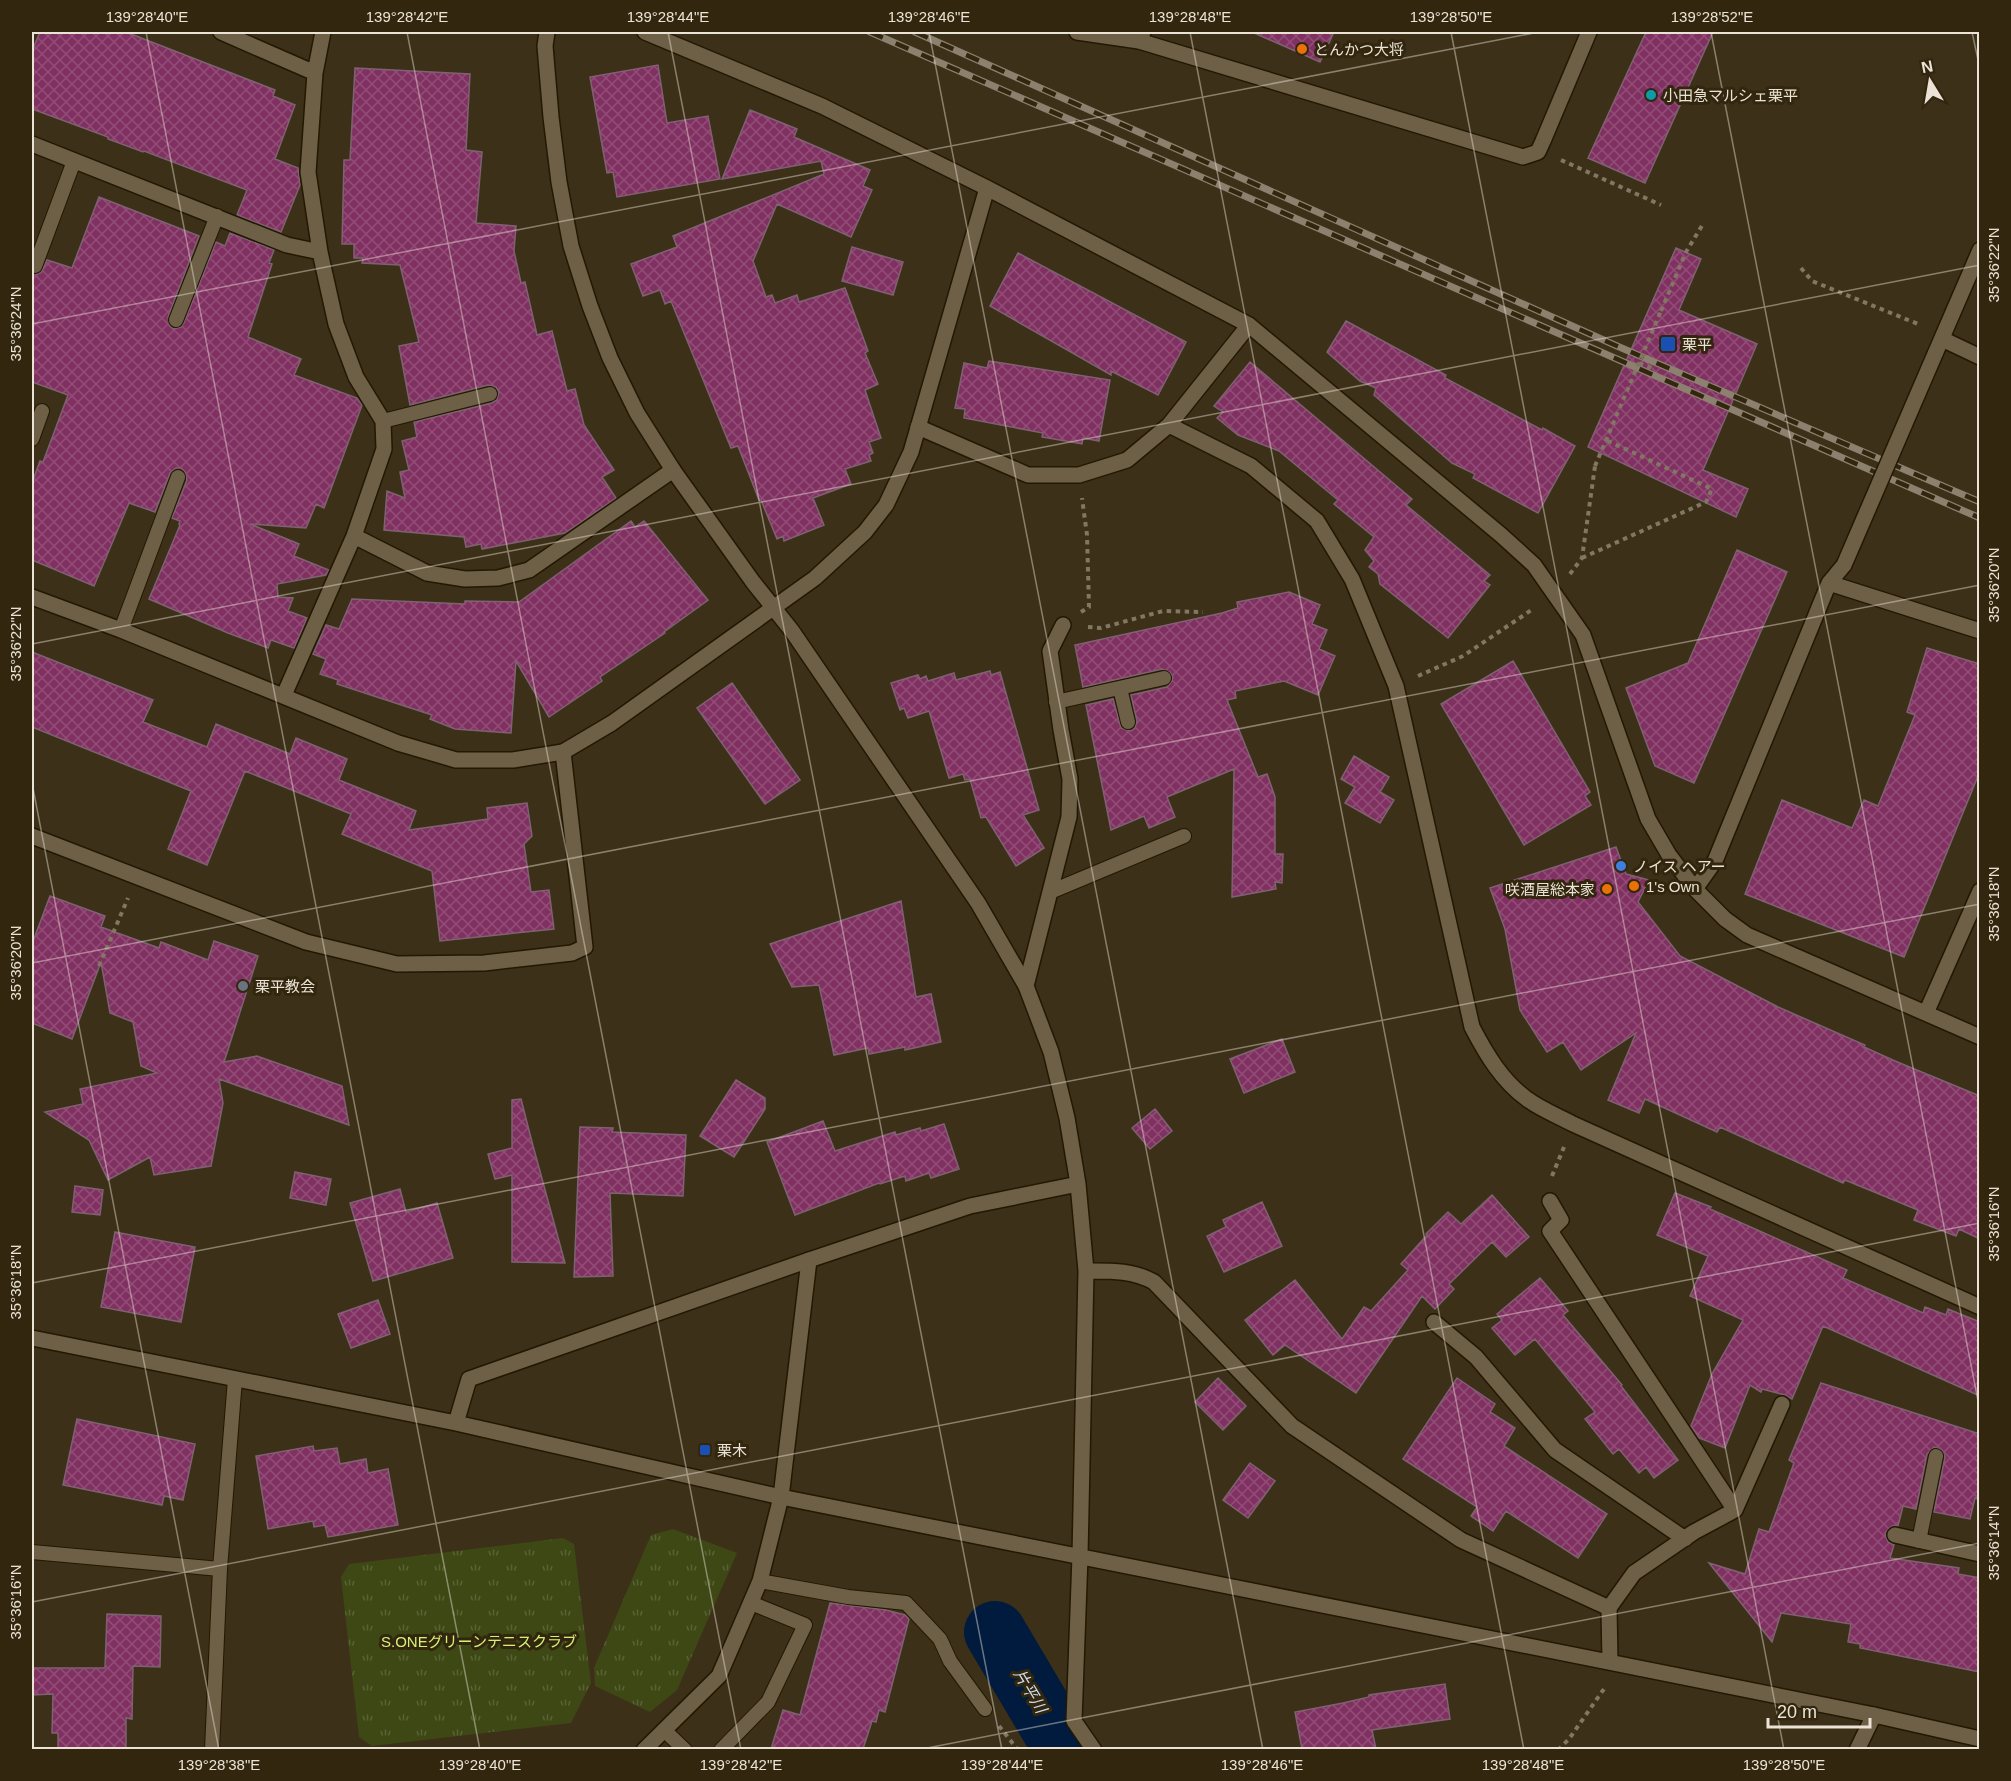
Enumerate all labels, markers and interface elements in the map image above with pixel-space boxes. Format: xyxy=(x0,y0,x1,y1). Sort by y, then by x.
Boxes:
text: 139°28'40"E xyxy=(106,8,188,25)
text: 139°28'42"E xyxy=(366,8,448,25)
text: 139°28'44"E xyxy=(627,8,709,25)
text: 139°28'46"E xyxy=(888,8,970,25)
text: 139°28'48"E xyxy=(1149,8,1231,25)
text: 139°28'50"E xyxy=(1410,8,1492,25)
text: 139°28'52"E xyxy=(1671,8,1753,25)
place label: とんかつ大将 xyxy=(1314,41,1404,58)
marker: とんかつ大将 xyxy=(1295,42,1309,56)
north arrow xyxy=(1900,51,1960,111)
text: N xyxy=(1920,57,1935,76)
place label: 小田急マルシェ栗平 xyxy=(1663,87,1798,104)
marker: 小田急マルシェ栗平 xyxy=(1644,88,1658,102)
text: 35°36'22"N xyxy=(1985,227,2002,303)
text: 35°36'24"N xyxy=(7,286,24,362)
marker: 栗平 xyxy=(1659,335,1677,353)
place label: 栗平 xyxy=(1682,336,1712,353)
text: 35°36'20"N xyxy=(1985,547,2002,623)
text: 35°36'22"N xyxy=(7,606,24,682)
place label: ノイス ヘアー xyxy=(1633,858,1726,875)
marker: ノイス ヘアー xyxy=(1614,859,1628,873)
text: 35°36'18"N xyxy=(1985,866,2002,942)
place label: 1's Own xyxy=(1646,878,1700,895)
marker: 1's Own xyxy=(1627,879,1641,893)
place label: 咲酒屋総本家 xyxy=(1505,881,1595,898)
marker: 咲酒屋総本家 xyxy=(1600,882,1614,896)
text: 35°36'20"N xyxy=(7,925,24,1001)
place label: 栗平教会 xyxy=(255,978,315,995)
marker: 栗平教会 xyxy=(236,979,250,993)
text: 35°36'16"N xyxy=(1985,1186,2002,1262)
text: 35°36'18"N xyxy=(7,1244,24,1320)
place label: 栗木 xyxy=(717,1442,747,1459)
marker: 栗木 xyxy=(698,1443,712,1457)
text: 35°36'14"N xyxy=(1985,1505,2002,1581)
text: 35°36'16"N xyxy=(7,1564,24,1640)
park label: S.ONEグリーンテニスクラブ xyxy=(381,1633,577,1650)
water label: 片平川 xyxy=(1010,1666,1051,1718)
scale bar xyxy=(1768,1691,1870,1729)
text: 20 m xyxy=(1777,1702,1817,1722)
text: 139°28'38"E xyxy=(178,1756,260,1773)
text: 139°28'40"E xyxy=(439,1756,521,1773)
text: 139°28'42"E xyxy=(700,1756,782,1773)
text: 139°28'44"E xyxy=(961,1756,1043,1773)
text: 139°28'46"E xyxy=(1221,1756,1303,1773)
text: 139°28'48"E xyxy=(1482,1756,1564,1773)
text: 139°28'50"E xyxy=(1743,1756,1825,1773)

